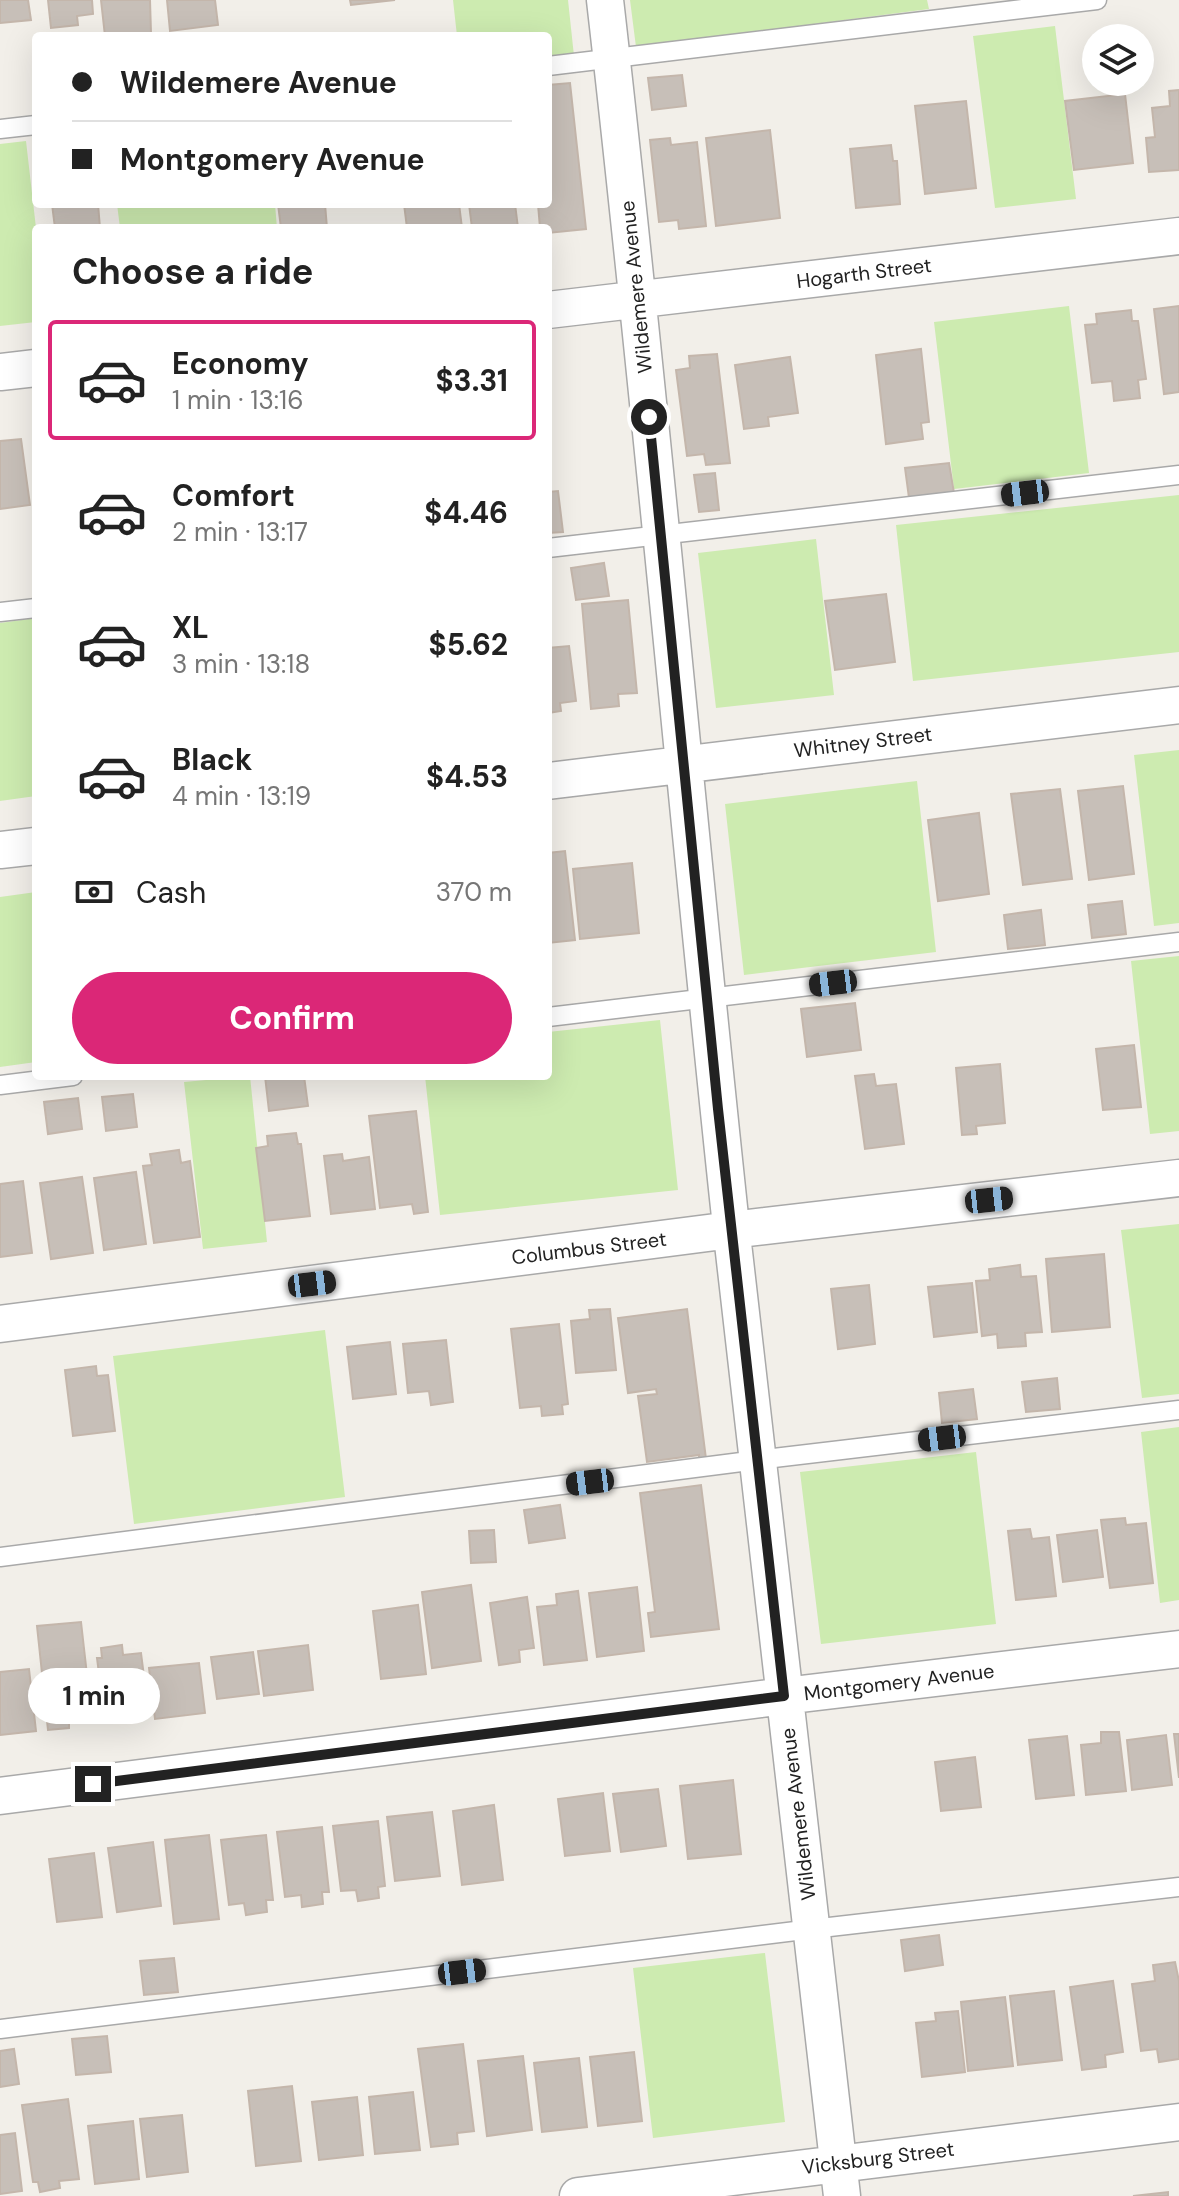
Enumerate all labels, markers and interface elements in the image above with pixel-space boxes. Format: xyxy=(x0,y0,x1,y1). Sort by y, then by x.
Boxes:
map controls xyxy=(1082,24,1154,96)
button: layers xyxy=(1082,24,1154,96)
text: Wildemere Avenue xyxy=(120,63,397,102)
text: Montgomery Avenue xyxy=(120,140,425,179)
street label: Wildemere Avenue xyxy=(614,199,658,375)
text: Choose a ride xyxy=(72,248,313,295)
street label: Hogarth Street xyxy=(795,252,933,294)
icon: car xyxy=(76,344,148,416)
text: Economy xyxy=(172,344,309,383)
text: $3.31 xyxy=(435,361,508,400)
text: 1 min · 13:16 xyxy=(172,383,304,417)
route start xyxy=(631,399,667,435)
icon: car xyxy=(76,476,148,548)
text: Comfort xyxy=(172,476,295,515)
car xyxy=(1000,478,1050,508)
text: $4.46 xyxy=(424,493,508,532)
text: 2 min · 13:17 xyxy=(172,515,308,549)
icon: car xyxy=(76,608,148,680)
text: XL xyxy=(172,608,209,647)
text: $5.62 xyxy=(429,625,508,664)
text: 3 min · 13:18 xyxy=(172,647,310,681)
street label: Whitney Street xyxy=(792,721,934,763)
icon: car xyxy=(76,740,148,812)
text: Black xyxy=(172,740,252,779)
text: $4.53 xyxy=(426,757,508,796)
text: 4 min · 13:19 xyxy=(172,779,311,813)
icon: cash xyxy=(72,870,116,914)
text: Cash xyxy=(136,873,206,912)
text: 370 m xyxy=(436,875,512,909)
car xyxy=(808,968,858,998)
button: Confirm xyxy=(72,972,512,1064)
car xyxy=(964,1186,1014,1214)
street label: Columbus Street xyxy=(510,1226,668,1270)
car xyxy=(287,1269,337,1299)
car xyxy=(917,1423,967,1453)
car xyxy=(565,1467,615,1497)
street label: Montgomery Avenue xyxy=(802,1657,996,1707)
callout: 1 min xyxy=(27,1668,159,1724)
text: 1 min xyxy=(62,1679,126,1713)
street label: Wildemere Avenue xyxy=(775,1726,821,1902)
route end xyxy=(75,1766,111,1802)
car xyxy=(437,1957,487,1987)
street label: Vicksburg Street xyxy=(800,2136,956,2180)

